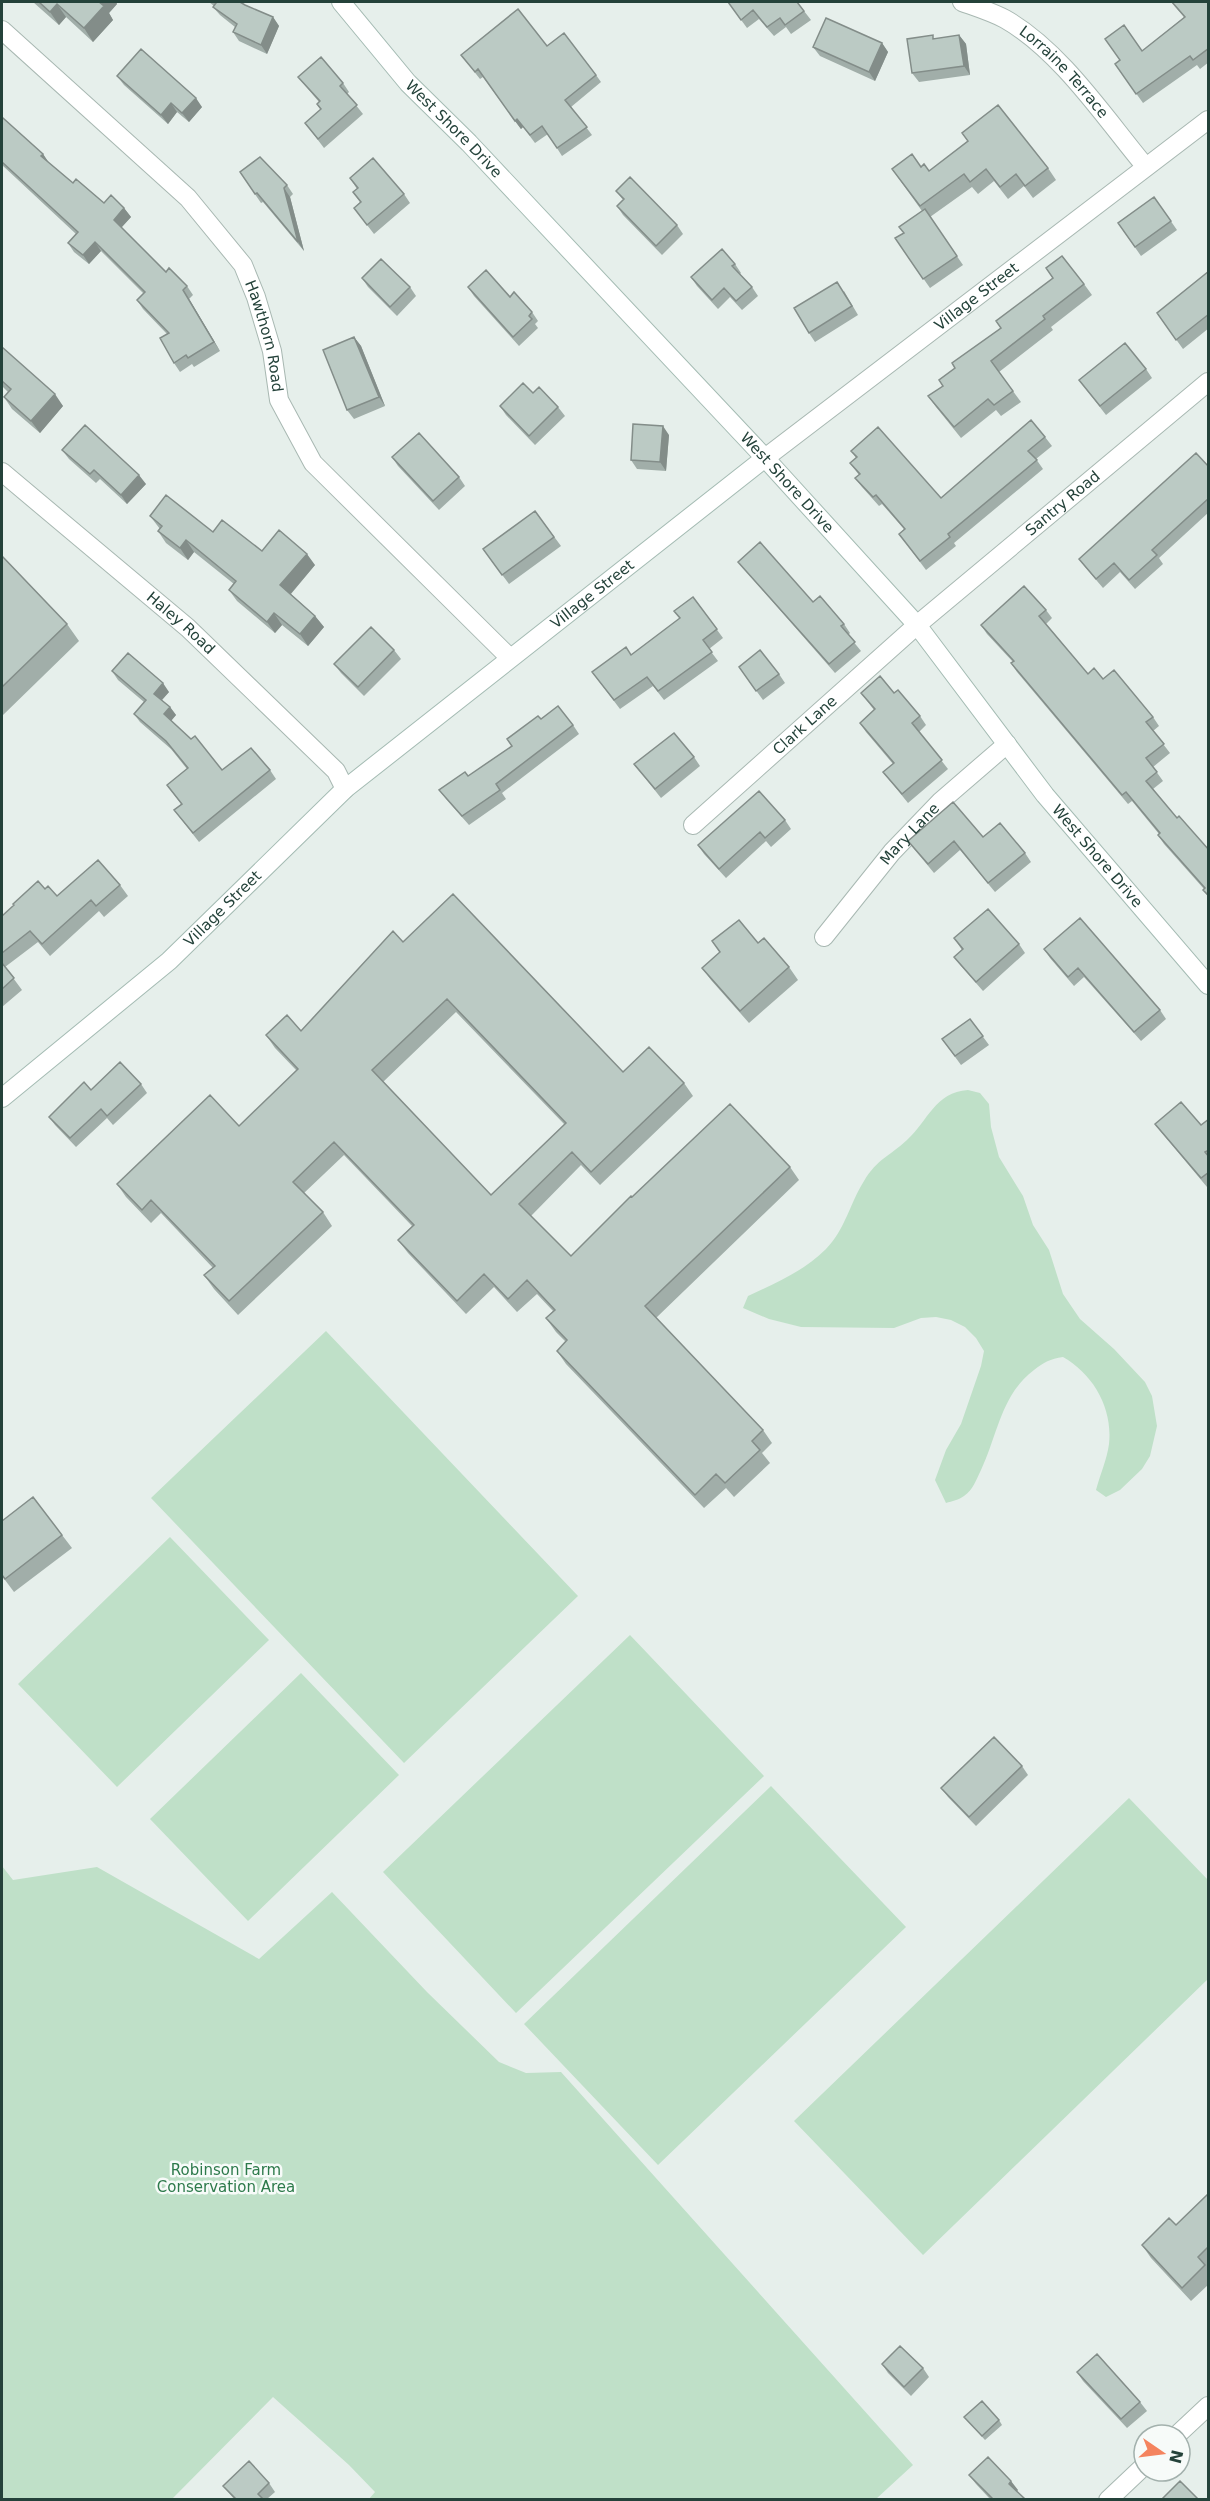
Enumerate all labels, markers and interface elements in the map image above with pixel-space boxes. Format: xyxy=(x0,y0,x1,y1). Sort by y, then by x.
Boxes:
street label: Lorraine Terrace xyxy=(1016,22,1112,122)
street label: West Shore Drive xyxy=(402,77,506,181)
street label: Village Street xyxy=(931,259,1022,334)
street label: Hawthorn Road xyxy=(241,277,287,393)
street label: West Shore Drive xyxy=(737,429,838,537)
street label: Santry Road xyxy=(1022,467,1104,540)
street label: Village Street xyxy=(547,556,638,632)
street label: Haley Road xyxy=(143,588,219,658)
street label: Clark Lane xyxy=(769,692,841,758)
street label: Mary Lane xyxy=(876,799,943,869)
street label: West Shore Drive xyxy=(1048,801,1146,911)
street label: Village Street xyxy=(180,867,265,950)
park label: Robinson Farm Conservation Area xyxy=(157,2161,295,2196)
north arrow xyxy=(1132,2423,1192,2483)
text: N xyxy=(1165,2448,1187,2465)

